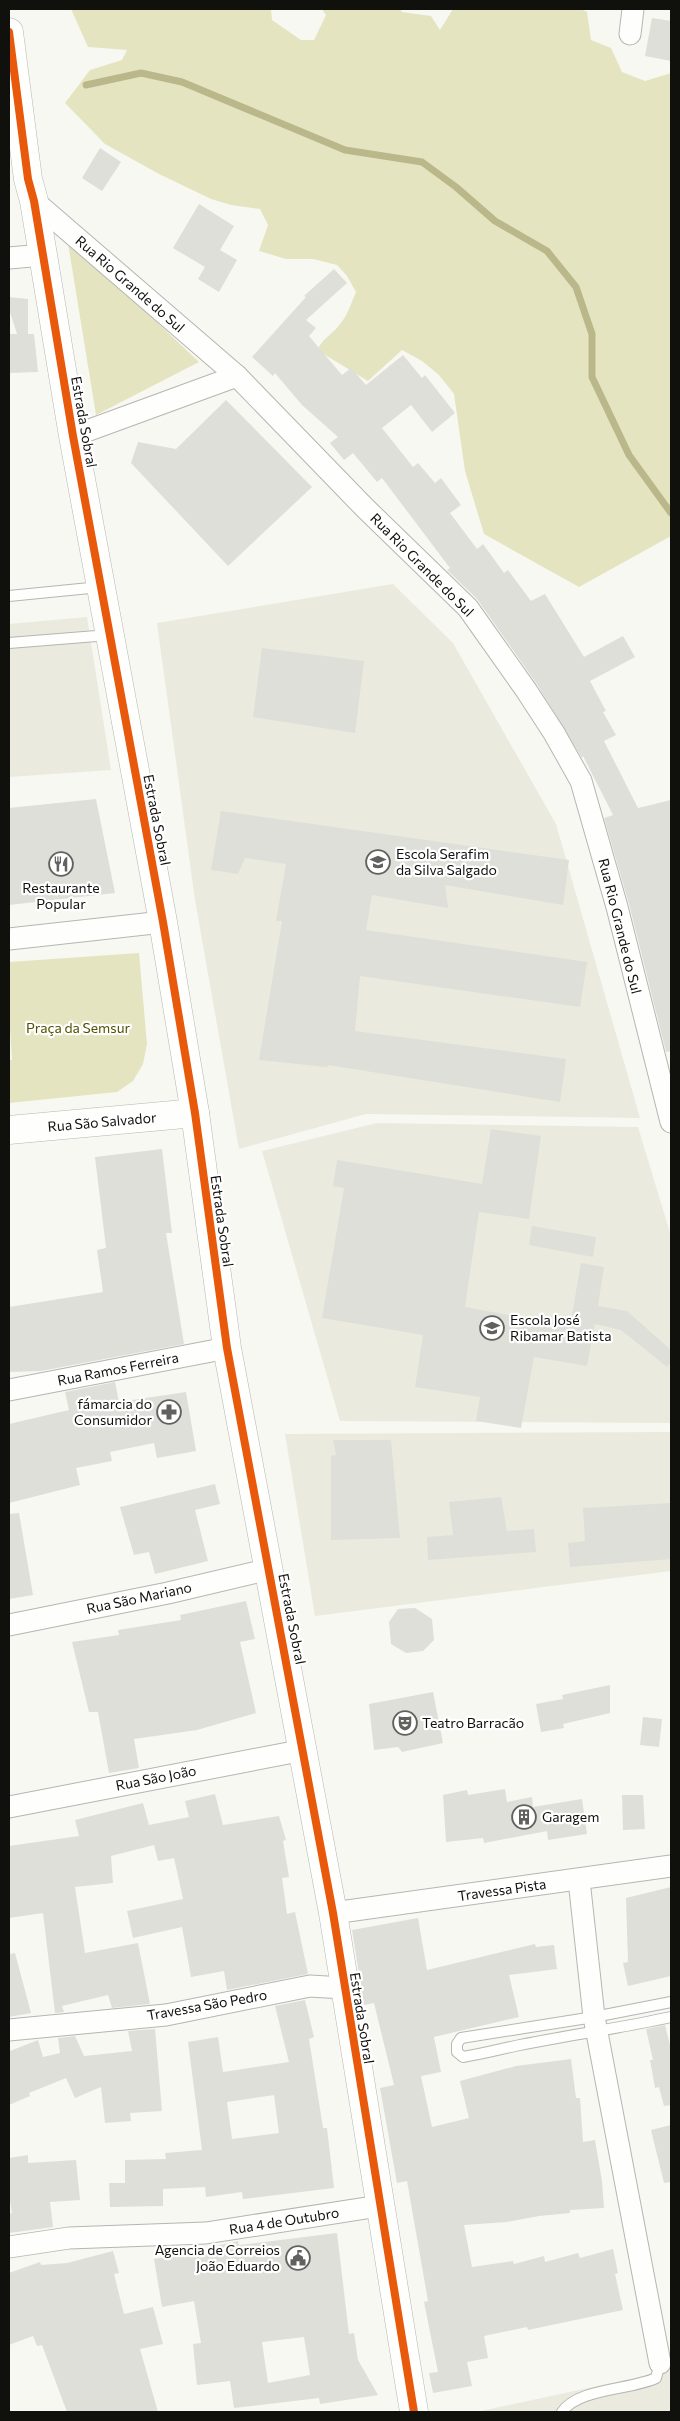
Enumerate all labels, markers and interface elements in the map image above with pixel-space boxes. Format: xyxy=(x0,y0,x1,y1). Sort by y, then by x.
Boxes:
street label: Rua Rio Grande do Sul xyxy=(72,232,188,336)
street label: Estrada Sobral xyxy=(68,375,101,469)
street label: Rua Rio Grande do Sul xyxy=(367,509,478,620)
street label: Estrada Sobral xyxy=(140,773,175,867)
place label: Escola Serafim da Silva Salgado xyxy=(396,845,497,878)
school or university icon: Escola Serafim da Silva Salgado xyxy=(365,849,391,875)
restaurant icon: Restaurante Popular xyxy=(48,851,74,877)
street label: Rua Rio Grande do Sul xyxy=(595,856,646,995)
place label: Restaurante Popular xyxy=(22,879,100,912)
park label: Praça da Semsur xyxy=(26,1019,130,1036)
street label: Rua São Salvador xyxy=(47,1108,157,1135)
street label: Estrada Sobral xyxy=(208,1174,237,1268)
place label: Escola José Ribamar Batista xyxy=(510,1311,611,1344)
school or university icon: Escola José Ribamar Batista xyxy=(479,1315,505,1341)
street label: Rua Ramos Ferreira xyxy=(56,1348,180,1389)
place label: fámarcia do Consumidor xyxy=(74,1395,152,1428)
pharmacy icon: fámarcia do Consumidor xyxy=(156,1399,182,1425)
street label: Estrada Sobral xyxy=(275,1572,310,1666)
street label: Rua São Mariano xyxy=(85,1578,193,1617)
theatre icon: Teatro Barracão xyxy=(392,1710,418,1736)
place label: Teatro Barracão xyxy=(422,1714,524,1731)
street label: Rua São João xyxy=(114,1761,198,1794)
building icon: Garagem xyxy=(511,1804,537,1830)
place label: Garagem xyxy=(542,1808,599,1825)
street label: Travessa Pista xyxy=(457,1875,547,1904)
street label: Estrada Sobral xyxy=(347,1971,378,2065)
street label: Travessa São Pedro xyxy=(146,1986,268,2023)
street label: Rua 4 de Outubro xyxy=(228,2203,340,2238)
place label: Agencia de Correios João Eduardo xyxy=(155,2241,280,2274)
public building icon: Agencia de Correios João Eduardo xyxy=(285,2245,311,2271)

